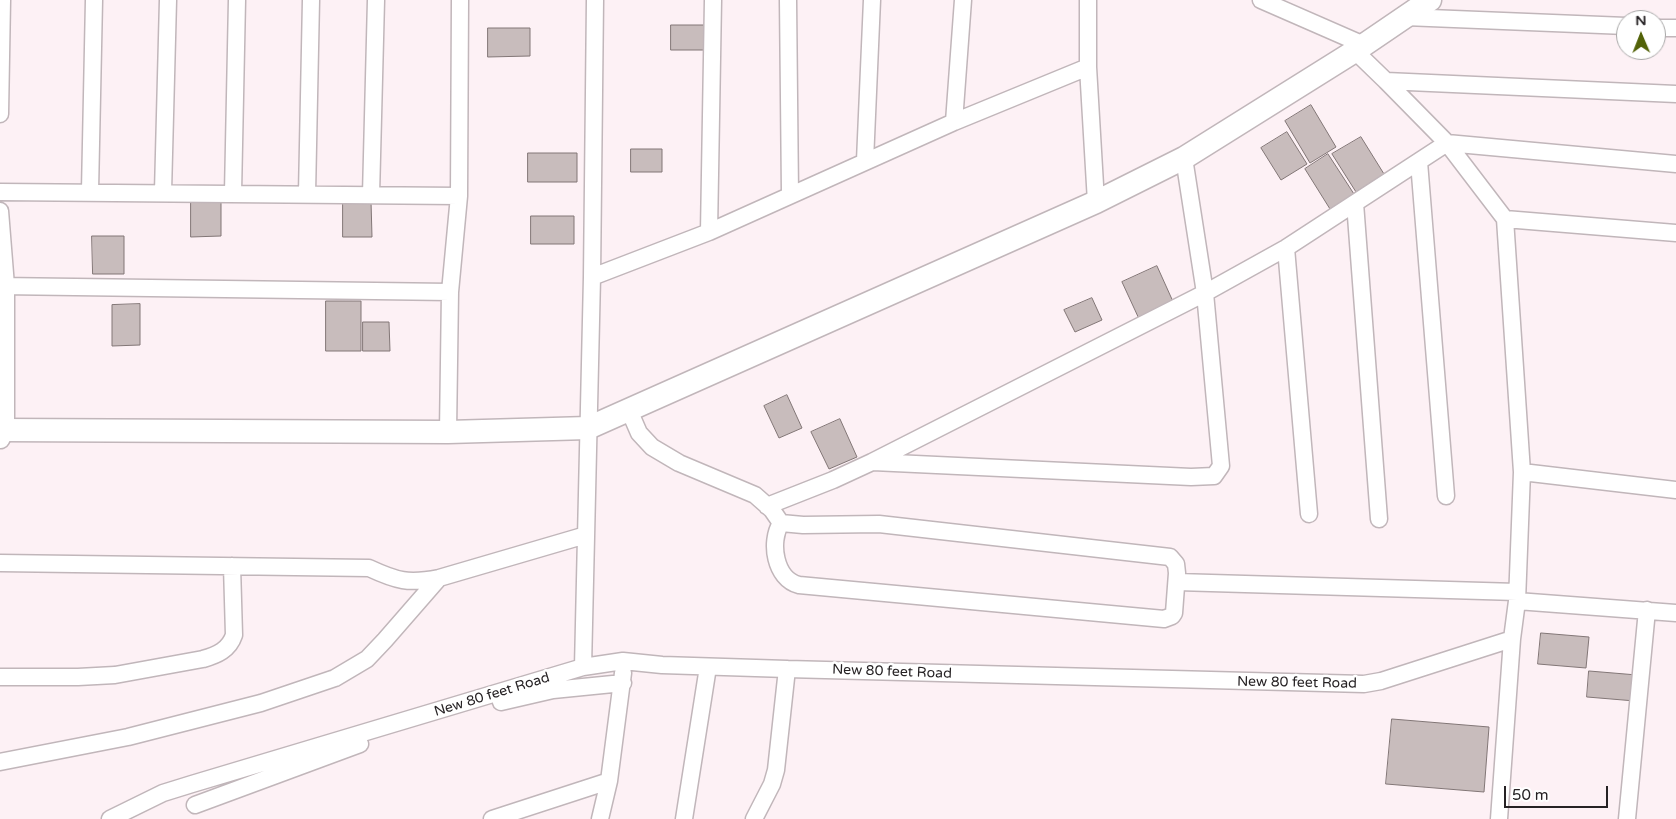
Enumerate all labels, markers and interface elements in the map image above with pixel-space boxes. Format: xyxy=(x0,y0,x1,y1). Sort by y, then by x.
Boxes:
north arrow xyxy=(1616,10,1666,60)
text: N xyxy=(1635,12,1647,29)
street label: New 80 feet Road xyxy=(832,662,952,682)
street label: New 80 feet Road xyxy=(432,669,552,721)
street label: New 80 feet Road xyxy=(1237,674,1357,692)
scale bar xyxy=(1506,776,1610,808)
text: 50 m xyxy=(1512,786,1549,804)

